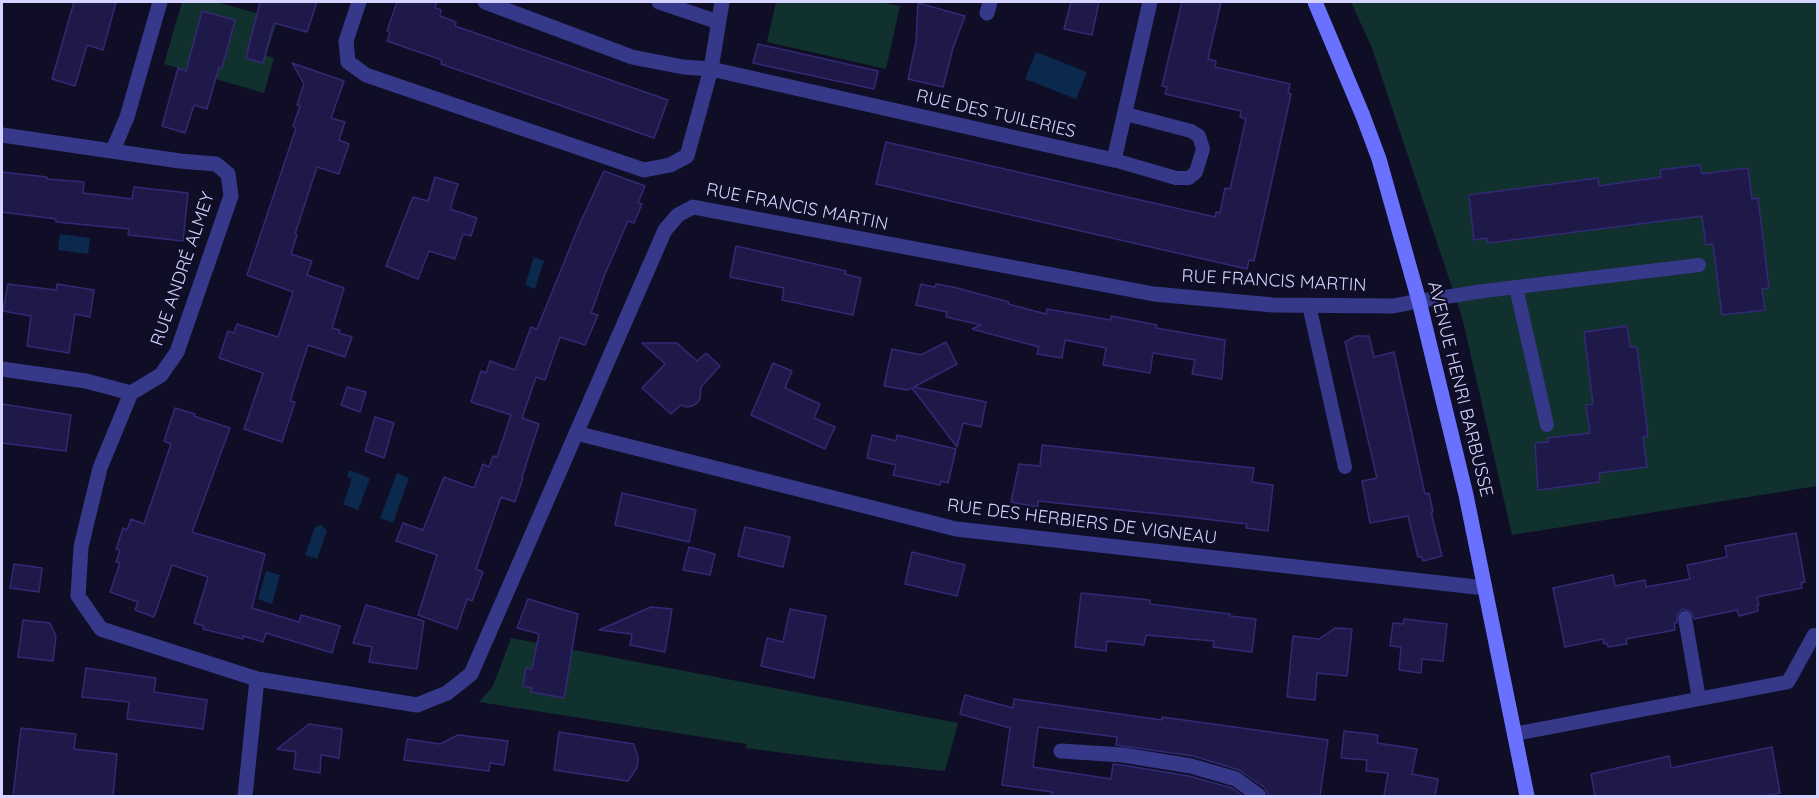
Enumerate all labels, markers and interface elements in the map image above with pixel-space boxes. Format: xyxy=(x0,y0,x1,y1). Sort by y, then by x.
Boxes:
street label: RUE DES TUILERIES xyxy=(914,85,1078,143)
street label: RUE FRANCIS MARTIN xyxy=(704,179,890,235)
street label: RUE ANDRÉ ALMEY xyxy=(147,189,219,349)
street label: RUE FRANCIS MARTIN xyxy=(1181,265,1367,297)
street label: AVENUE HENRI BARBUSSE xyxy=(1423,279,1497,499)
street label: RUE DES HERBIERS DE VIGNEAU xyxy=(946,495,1218,549)

